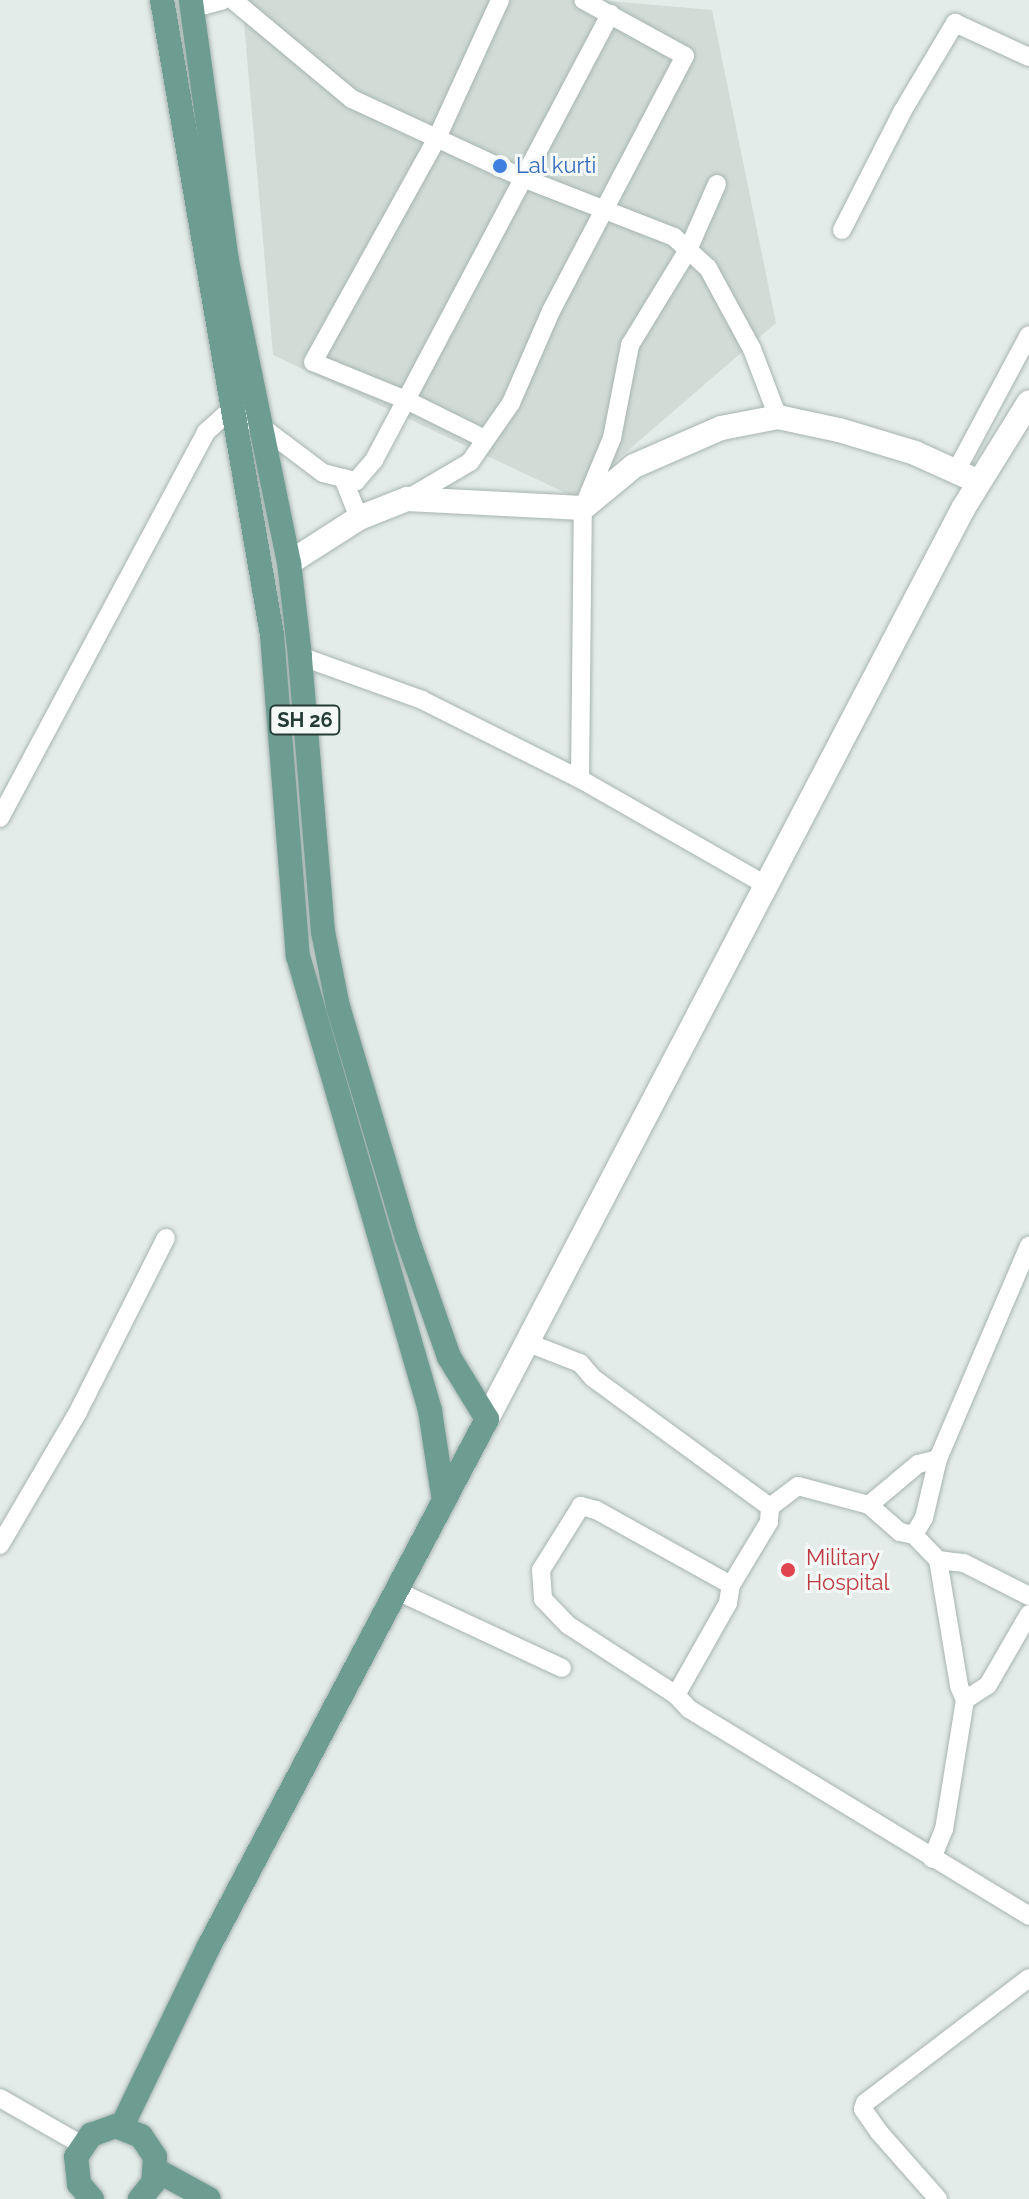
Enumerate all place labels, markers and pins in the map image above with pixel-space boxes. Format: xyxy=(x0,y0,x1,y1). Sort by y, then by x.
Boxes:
place label: Lal kurti xyxy=(516,153,597,179)
marker: Lal kurti xyxy=(491,157,509,175)
place label: Military Hospital xyxy=(806,1544,889,1596)
marker: Military Hospital xyxy=(777,1559,799,1581)

